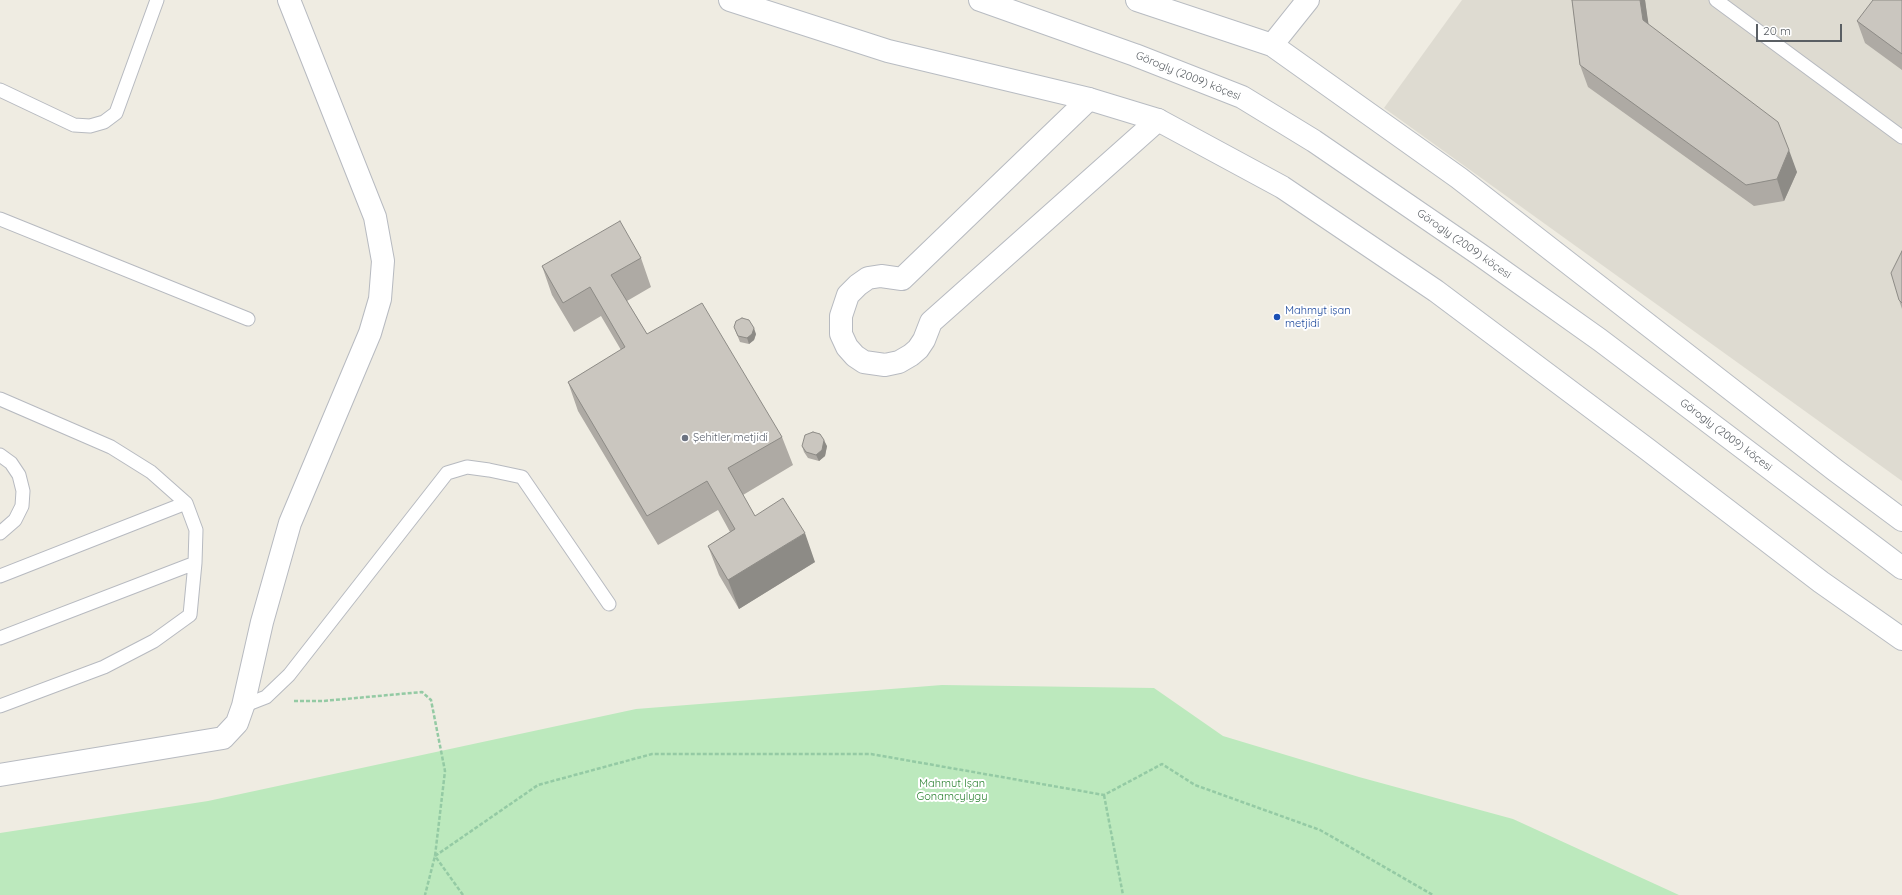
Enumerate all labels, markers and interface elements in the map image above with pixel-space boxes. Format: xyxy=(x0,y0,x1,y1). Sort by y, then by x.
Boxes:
scale bar xyxy=(1758,16,1844,42)
text: 20 m xyxy=(1763,23,1791,38)
street label: Görogly (2009) köçesi xyxy=(1134,49,1242,103)
street label: Görogly (2009) köçesi xyxy=(1414,206,1514,282)
place label: Mahmyt işan metjidi xyxy=(1285,304,1351,330)
marker: Mahmyt işan metjidi xyxy=(1272,312,1282,322)
street label: Görogly (2009) köçesi xyxy=(1677,396,1775,474)
place label: Şehitler metjidi xyxy=(693,431,768,445)
marker: Şehitler metjidi xyxy=(680,433,690,443)
park label: Mahmut Işan Gonamçylygy xyxy=(917,777,987,803)

